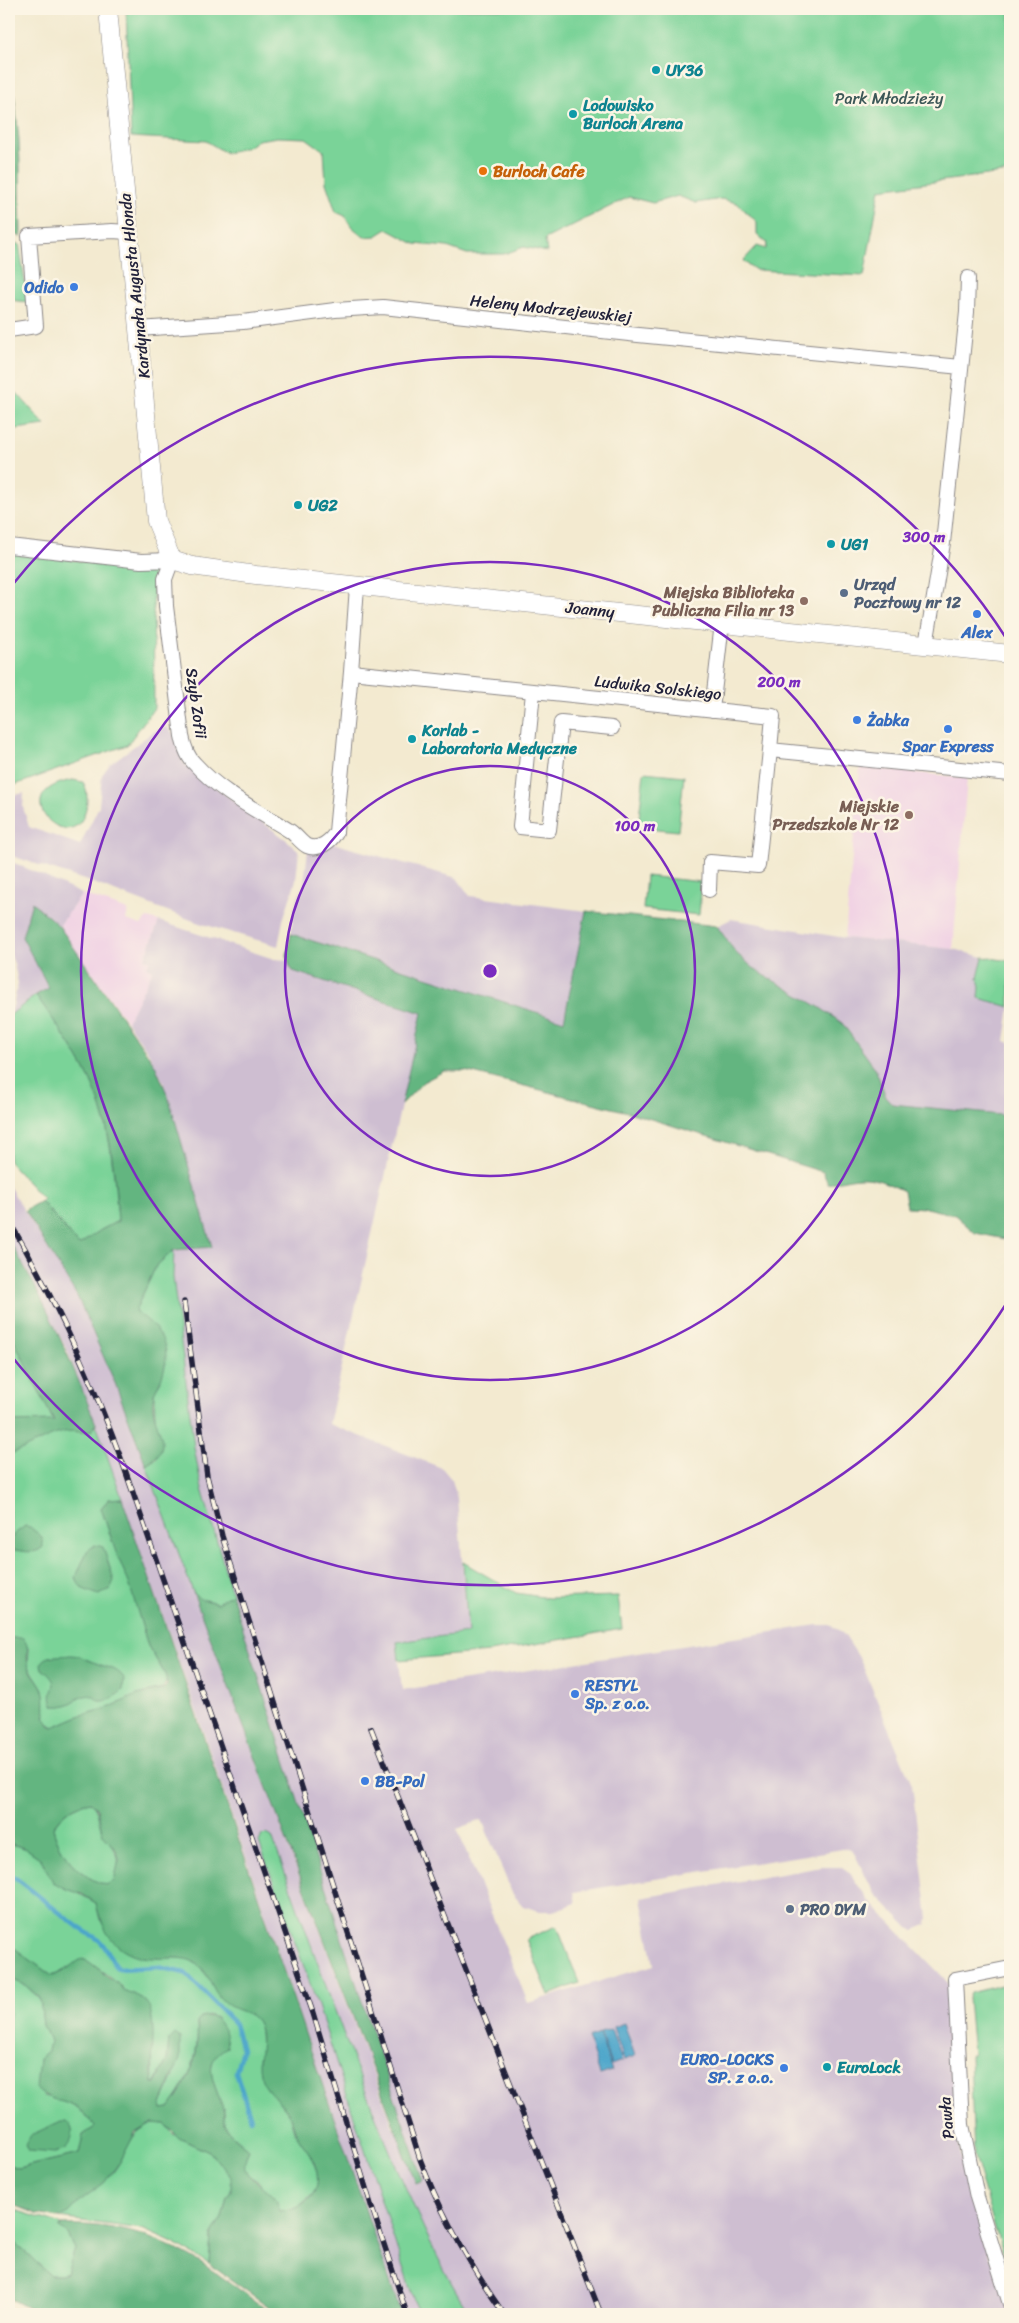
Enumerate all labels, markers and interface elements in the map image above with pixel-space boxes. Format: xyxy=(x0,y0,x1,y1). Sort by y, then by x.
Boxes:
place label: UY36 xyxy=(666,56,703,85)
marker: UY36 xyxy=(650,64,662,76)
park label: Park Młodzieży xyxy=(835,84,944,113)
place label: Lodowisko Burloch Arena xyxy=(583,91,683,138)
marker: Lodowisko Burloch Arena xyxy=(567,108,579,120)
place label: Burloch Cafe xyxy=(493,157,585,186)
marker: Burloch Cafe xyxy=(477,165,489,177)
street label: Kardynała Augusta Hlonda xyxy=(110,191,159,380)
place label: Odido xyxy=(23,273,65,302)
marker: Odido xyxy=(68,281,80,293)
street label: Heleny Modrzejewskiej xyxy=(469,286,634,331)
place label: UG2 xyxy=(308,491,339,520)
marker: UG2 xyxy=(292,499,304,511)
text: 300 m xyxy=(902,524,946,550)
place label: UG1 xyxy=(841,530,869,559)
marker: UG1 xyxy=(825,538,837,550)
place label: Urząd Pocztowy nr 12 xyxy=(854,570,962,617)
place label: Miejska Biblioteka Publiczna Filia nr 13 xyxy=(652,578,795,625)
marker: Urząd Pocztowy nr 12 xyxy=(838,587,850,599)
street label: Joanny xyxy=(563,592,617,627)
marker: Miejska Biblioteka Publiczna Filia nr 13 xyxy=(798,595,810,607)
marker: Alex xyxy=(971,608,983,620)
place label: Alex xyxy=(960,618,994,647)
street label: Szyb Zofii xyxy=(177,666,216,741)
street label: Ludwika Solskiego xyxy=(593,666,723,709)
text: 200 m xyxy=(756,669,801,695)
place label: Żabka xyxy=(866,706,910,735)
marker: Żabka xyxy=(851,714,863,726)
place label: Korlab - Laboratoria Medyczne xyxy=(421,716,578,763)
marker: Spar Express xyxy=(942,723,954,735)
place label: Spar Express xyxy=(901,732,994,761)
marker: Korlab - Laboratoria Medyczne xyxy=(406,733,418,745)
place label: Miejskie Przedszkole Nr 12 xyxy=(773,792,900,839)
marker: Miejskie Przedszkole Nr 12 xyxy=(903,809,915,821)
text: 100 m xyxy=(615,813,656,839)
centre of rings xyxy=(481,962,499,980)
place label: RESTYL Sp. z o.o. xyxy=(584,1671,650,1718)
marker: RESTYL Sp. z o.o. xyxy=(569,1688,581,1700)
place label: BB-Pol xyxy=(375,1767,426,1796)
marker: BB-Pol xyxy=(359,1775,371,1787)
place label: PRO DYM xyxy=(800,1895,866,1924)
marker: PRO DYM xyxy=(784,1903,796,1915)
place label: EURO-LOCKS SP. z o.o. xyxy=(680,2045,774,2092)
place label: EuroLock xyxy=(837,2053,901,2082)
marker: EuroLock xyxy=(821,2061,833,2073)
marker: EURO-LOCKS SP. z o.o. xyxy=(778,2062,790,2074)
street label: Pawła xyxy=(930,2095,963,2140)

